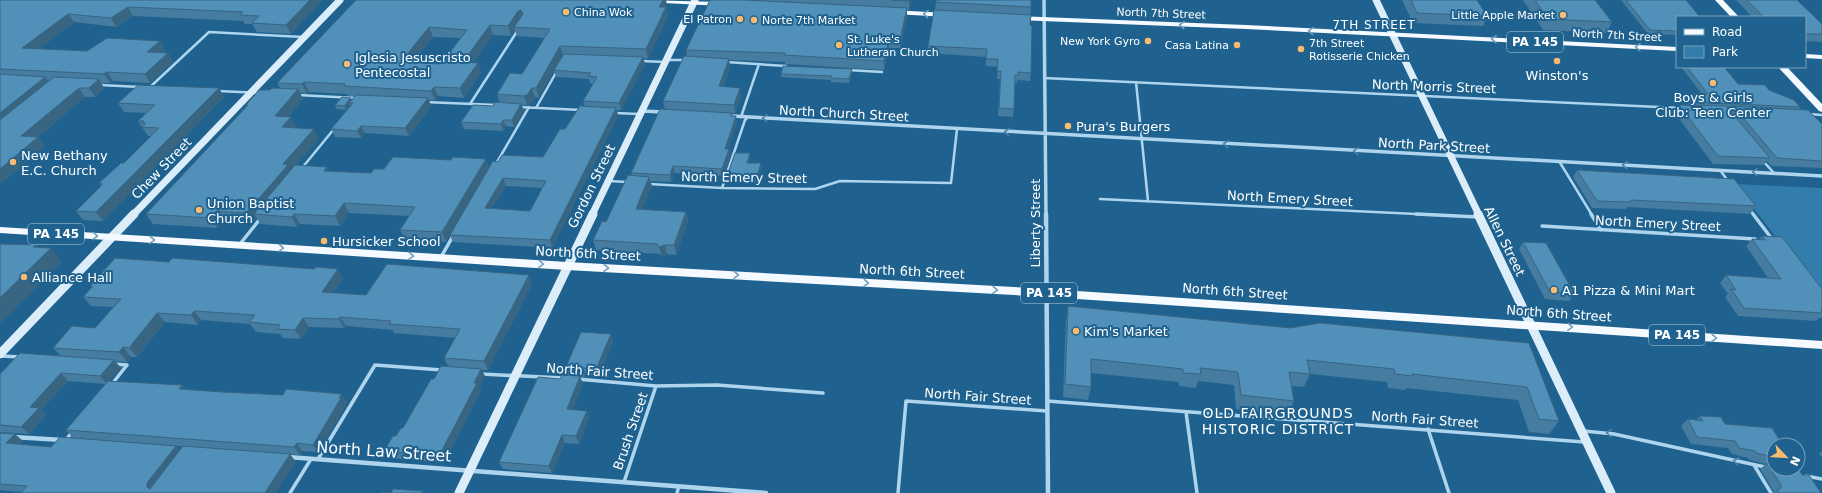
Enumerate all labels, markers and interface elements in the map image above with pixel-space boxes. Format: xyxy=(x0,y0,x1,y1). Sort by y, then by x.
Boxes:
street label: North 7th Street xyxy=(1116,5,1207,22)
place label: China Wok xyxy=(574,6,633,19)
marker: China Wok xyxy=(561,7,571,17)
place label: Little Apple Market xyxy=(1451,9,1556,22)
one-way arrow xyxy=(923,10,929,18)
marker: Little Apple Market xyxy=(1558,10,1568,20)
place label: El Patron xyxy=(683,13,732,26)
marker: El Patron xyxy=(735,14,745,24)
place label: Norte 7th Market xyxy=(762,14,856,27)
marker: Norte 7th Market xyxy=(749,15,759,25)
legend xyxy=(1676,16,1806,68)
district label: 7TH STREET xyxy=(1332,18,1416,32)
one-way arrow xyxy=(1179,20,1185,29)
text: Road xyxy=(1712,25,1742,39)
one-way arrow xyxy=(1308,26,1314,35)
street label: North 7th Street xyxy=(1572,27,1663,44)
road number: PA 145 xyxy=(1507,32,1563,52)
place label: St. Luke's Lutheran Church xyxy=(847,33,939,59)
place label: New York Gyro xyxy=(1060,35,1140,48)
one-way arrow xyxy=(1491,35,1497,44)
marker: New York Gyro xyxy=(1143,36,1153,46)
place label: 7th Street Rotisserie Chicken xyxy=(1309,37,1410,63)
place label: Casa Latina xyxy=(1165,39,1229,52)
marker: St. Luke's Lutheran Church xyxy=(834,40,844,50)
marker: Casa Latina xyxy=(1232,40,1242,50)
one-way arrow xyxy=(1635,43,1641,52)
marker: 7th Street Rotisserie Chicken xyxy=(1296,44,1306,54)
text: Park xyxy=(1712,45,1738,59)
place label: Iglesia Jesuscristo Pentecostal xyxy=(355,50,471,80)
marker: Winston's xyxy=(1552,56,1562,66)
marker: Iglesia Jesuscristo Pentecostal xyxy=(342,59,352,69)
place label: Winston's xyxy=(1526,68,1589,83)
street label: North Morris Street xyxy=(1372,77,1496,96)
marker: Boys & Girls Club: Teen Center xyxy=(1708,78,1718,88)
place label: Boys & Girls Club: Teen Center xyxy=(1655,90,1771,120)
street label: North Church Street xyxy=(779,103,909,124)
one-way arrow xyxy=(762,114,768,122)
place label: Pura's Burgers xyxy=(1076,119,1171,134)
marker: Pura's Burgers xyxy=(1063,121,1073,131)
one-way arrow xyxy=(1004,128,1010,136)
street label: Chew Street xyxy=(128,135,194,202)
street label: North Park Street xyxy=(1378,135,1490,156)
one-way arrow xyxy=(1223,139,1229,148)
street label: Gordon Street xyxy=(565,142,618,231)
one-way arrow xyxy=(1353,147,1359,155)
place label: New Bethany E.C. Church xyxy=(21,148,108,178)
marker: New Bethany E.C. Church xyxy=(8,157,18,167)
one-way arrow xyxy=(1622,160,1628,169)
one-way arrow xyxy=(1752,168,1758,177)
street label: North Emery Street xyxy=(681,169,807,186)
street label: Liberty Street xyxy=(1028,179,1043,267)
street label: North Emery Street xyxy=(1227,188,1353,209)
place label: Union Baptist Church xyxy=(207,196,294,226)
street label: Allen Street xyxy=(1481,204,1528,279)
marker: Union Baptist Church xyxy=(194,205,204,215)
street label: North Emery Street xyxy=(1595,213,1721,234)
road number: PA 145 xyxy=(28,224,84,244)
one-way arrow xyxy=(92,232,98,241)
place label: Hursicker School xyxy=(332,234,441,249)
one-way arrow xyxy=(149,236,155,244)
marker: Hursicker School xyxy=(319,236,329,246)
street label: North 6th Street xyxy=(535,243,641,264)
one-way arrow xyxy=(278,244,284,253)
one-way arrow xyxy=(408,252,414,261)
one-way arrow xyxy=(538,260,544,269)
street label: North 6th Street xyxy=(859,261,965,282)
one-way arrow xyxy=(603,264,609,272)
place label: Alliance Hall xyxy=(32,270,112,285)
one-way arrow xyxy=(733,271,739,280)
marker: Alliance Hall xyxy=(19,272,29,282)
one-way arrow xyxy=(863,278,869,287)
street label: North 6th Street xyxy=(1182,280,1288,303)
road number: PA 145 xyxy=(1021,283,1077,303)
place label: A1 Pizza & Mini Mart xyxy=(1562,283,1695,298)
one-way arrow xyxy=(992,285,998,294)
marker: A1 Pizza & Mini Mart xyxy=(1549,285,1559,295)
street label: North 6th Street xyxy=(1506,302,1612,325)
one-way arrow xyxy=(1567,323,1573,332)
place label: Kim's Market xyxy=(1084,324,1168,339)
road number: PA 145 xyxy=(1649,325,1705,345)
marker: Kim's Market xyxy=(1071,326,1081,336)
one-way arrow xyxy=(1711,333,1717,342)
street label: North Fair Street xyxy=(546,360,654,383)
street label: North Fair Street xyxy=(924,385,1032,408)
street label: Brush Street xyxy=(610,390,651,472)
district label: OLD FAIRGROUNDS HISTORIC DISTRICT xyxy=(1202,405,1354,437)
street label: North Fair Street xyxy=(1371,408,1479,431)
one-way arrow xyxy=(1606,429,1612,438)
street label: North Law Street xyxy=(316,437,452,466)
north arrow xyxy=(1766,437,1806,477)
text: N xyxy=(1787,454,1802,468)
one-way arrow xyxy=(1733,457,1739,465)

